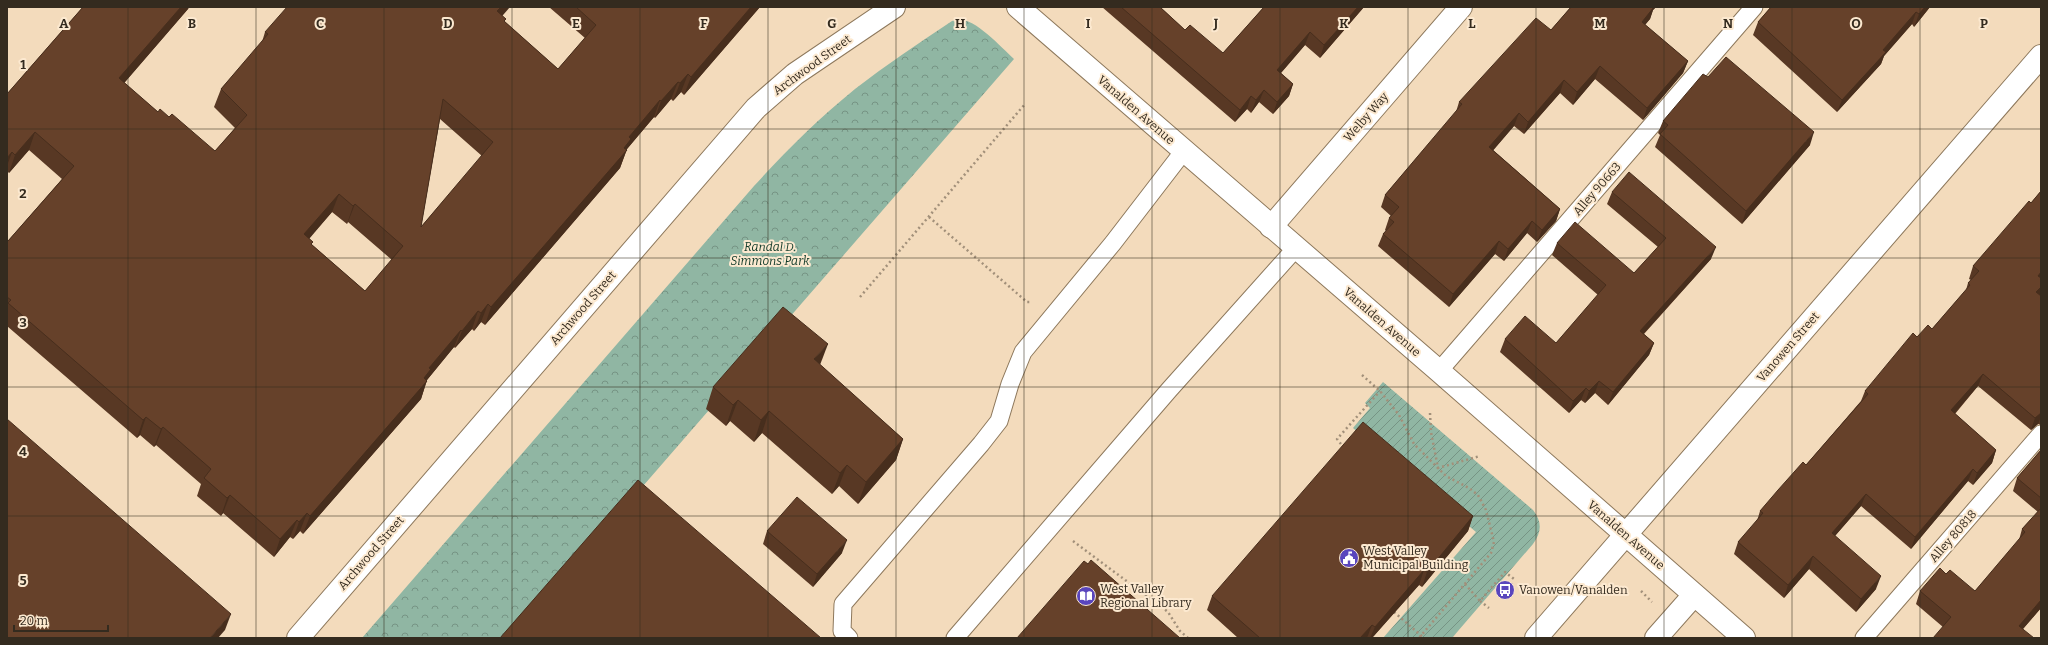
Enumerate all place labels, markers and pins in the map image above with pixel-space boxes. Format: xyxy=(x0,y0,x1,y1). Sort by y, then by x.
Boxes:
place label: West Valley Municipal Building xyxy=(1363,544,1469,572)
public building icon: West Valley Municipal Building xyxy=(1338,547,1360,569)
bus stop icon: Vanowen/Vanalden xyxy=(1494,579,1516,601)
place label: West Valley Regional Library xyxy=(1100,582,1192,610)
place label: Vanowen/Vanalden xyxy=(1519,583,1628,597)
library icon: West Valley Regional Library xyxy=(1075,585,1097,607)

